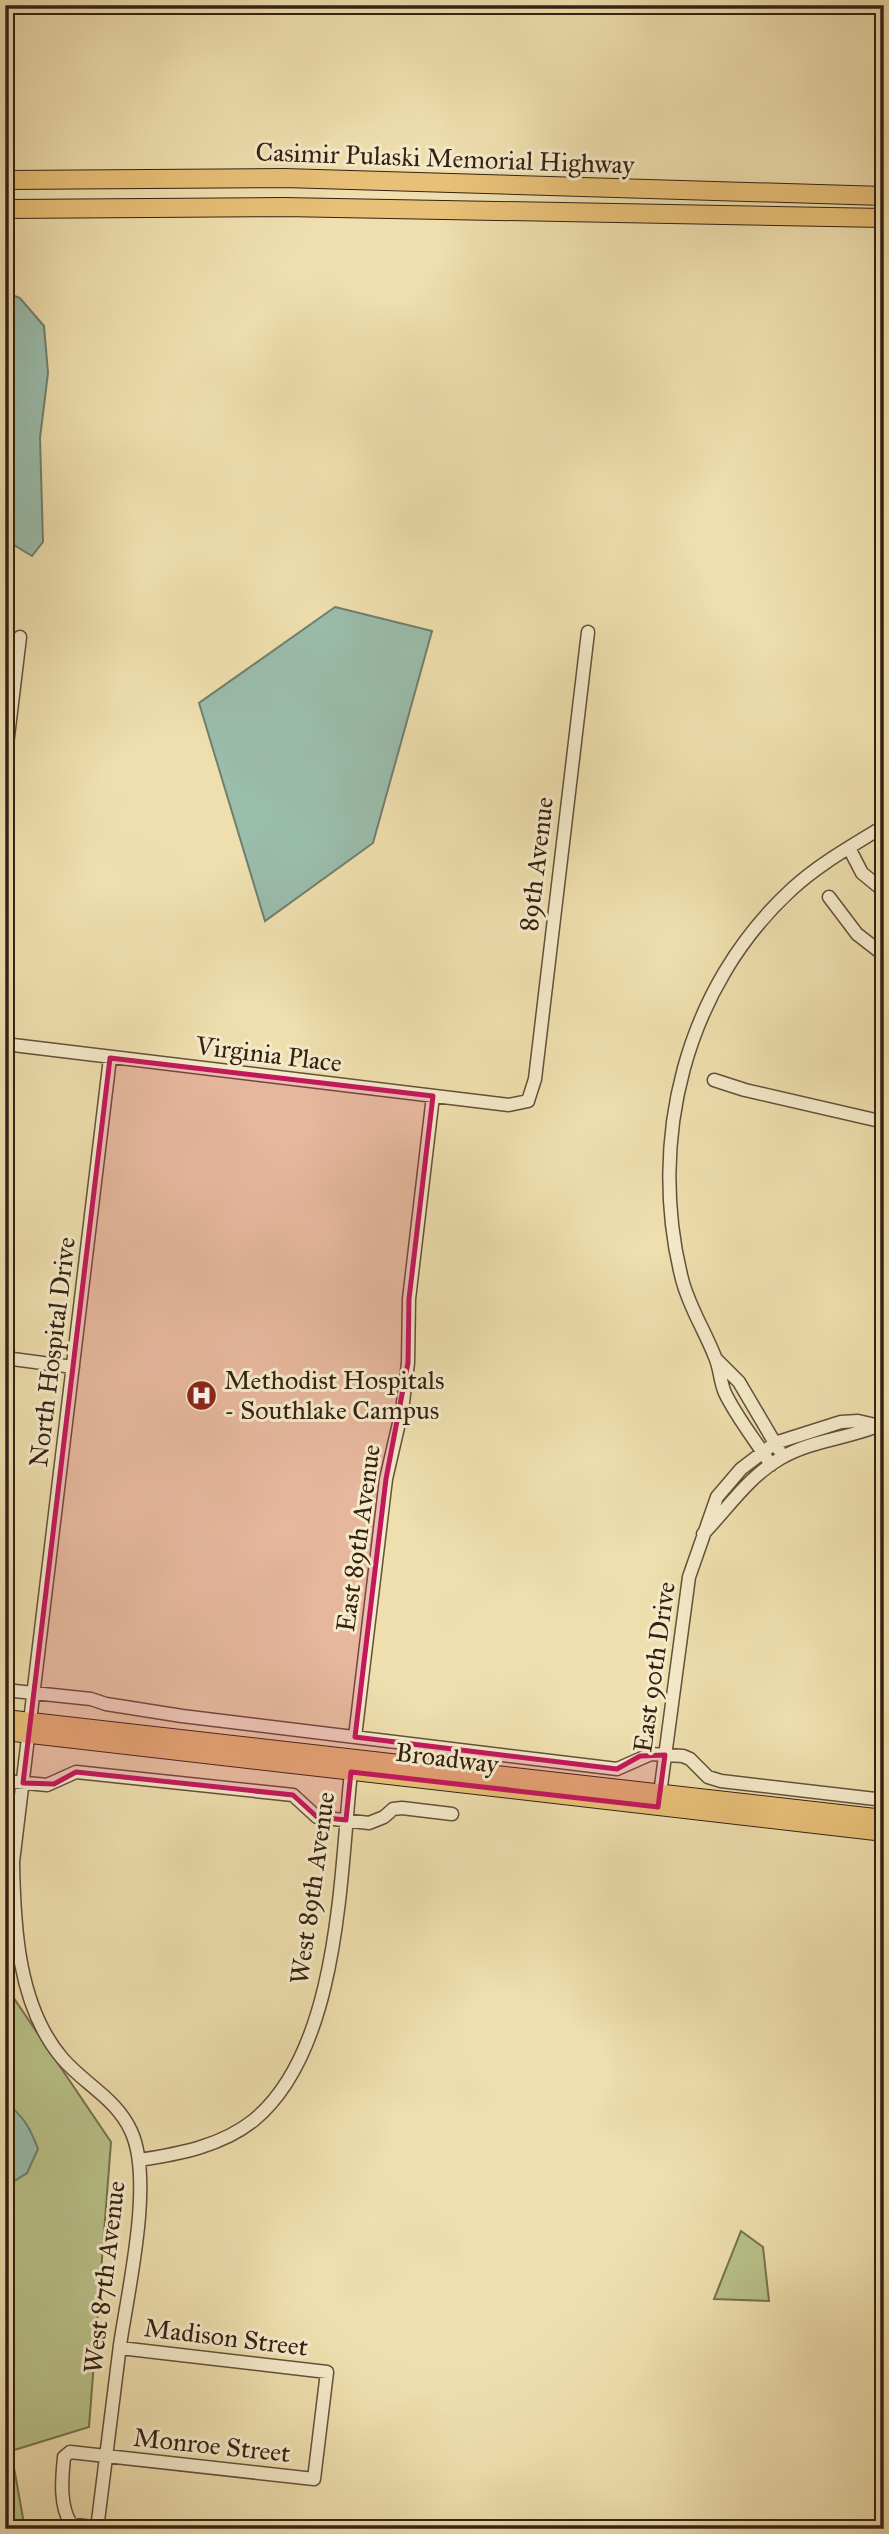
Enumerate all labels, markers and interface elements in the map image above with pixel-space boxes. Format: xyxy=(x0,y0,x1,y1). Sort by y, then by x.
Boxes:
street label: Casimir Pulaski Memorial Highway xyxy=(255,135,636,181)
street label: 89th Avenue xyxy=(512,795,560,933)
street label: Virginia Place xyxy=(193,1029,344,1079)
street label: North Hospital Drive xyxy=(22,1235,82,1469)
place label: Methodist Hospitals - Southlake Campus xyxy=(224,1364,444,1426)
hospital icon: Methodist Hospitals - Southlake Campus xyxy=(184,1378,218,1412)
street label: East 89th Avenue xyxy=(329,1442,387,1634)
street label: East 90th Drive xyxy=(626,1579,682,1755)
street label: Broadway xyxy=(394,1736,501,1780)
street label: West 89th Avenue xyxy=(283,1790,341,1986)
street label: West 87th Avenue xyxy=(76,2179,132,2375)
street label: Madison Street xyxy=(142,2311,310,2363)
street label: Monroe Street xyxy=(132,2421,292,2469)

